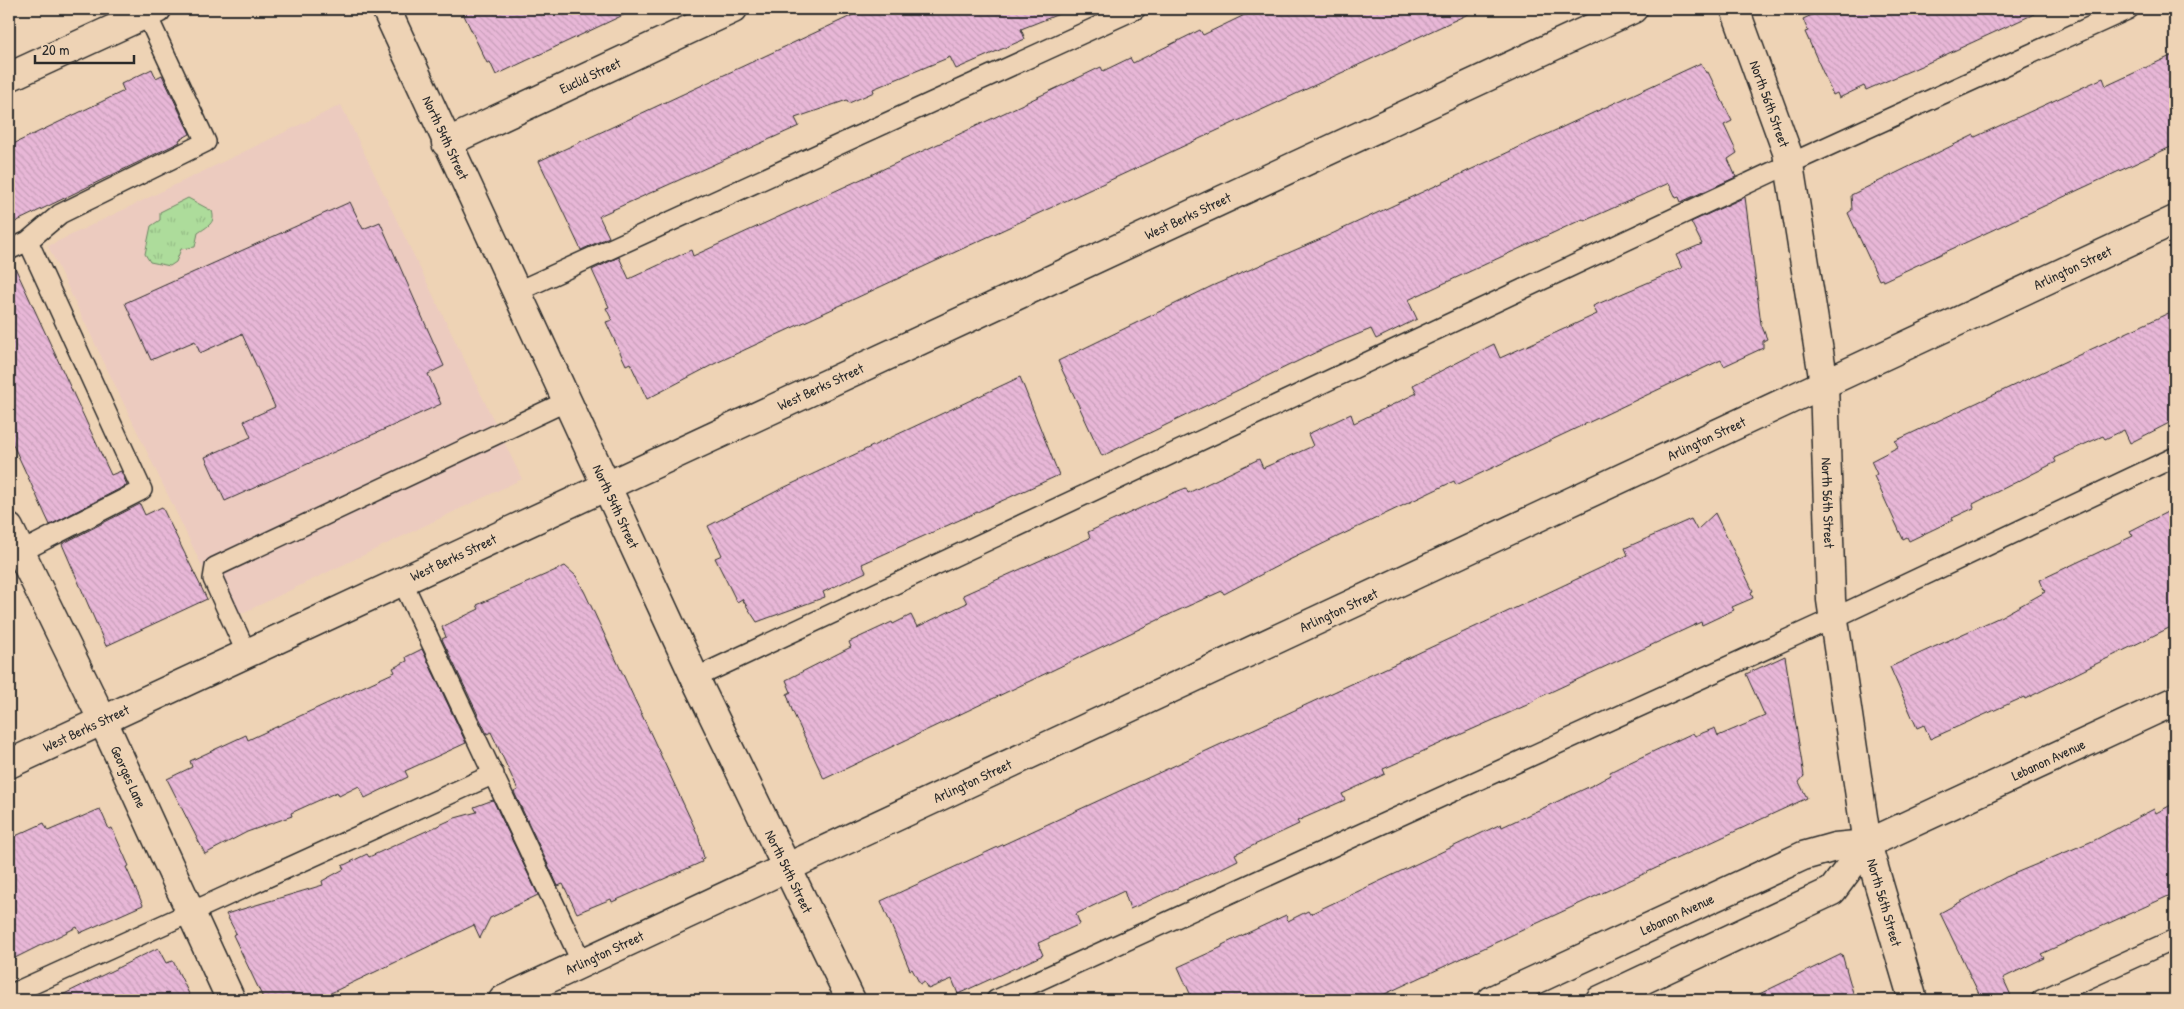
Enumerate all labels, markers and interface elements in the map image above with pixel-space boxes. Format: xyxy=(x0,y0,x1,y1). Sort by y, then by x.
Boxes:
scale bar xyxy=(35,32,134,64)
text: 20 m xyxy=(42,39,69,60)
street label: Euclid Street xyxy=(556,53,624,98)
street label: North 56th Street xyxy=(1746,58,1794,150)
street label: North 54th Street xyxy=(418,93,474,183)
street label: West Berks Street xyxy=(1142,187,1234,244)
street label: Arlington Street xyxy=(2030,241,2115,294)
street label: West Berks Street xyxy=(774,358,867,414)
street label: Arlington Street xyxy=(1664,412,1749,465)
street label: North 56th Street xyxy=(1817,457,1839,549)
street label: North 54th Street xyxy=(589,461,644,551)
street label: West Berks Street xyxy=(407,529,499,585)
street label: Arlington Street xyxy=(1296,583,1381,636)
street label: West Berks Street xyxy=(40,699,132,756)
street label: Lebanon Avenue xyxy=(2008,734,2088,785)
street label: Georges Lane xyxy=(107,742,152,811)
street label: Arlington Street xyxy=(930,754,1015,807)
street label: North 54th Street xyxy=(761,827,818,916)
street label: North 56th Street xyxy=(1863,856,1907,949)
street label: Lebanon Avenue xyxy=(1637,888,1717,939)
street label: Arlington Street xyxy=(562,926,647,979)

